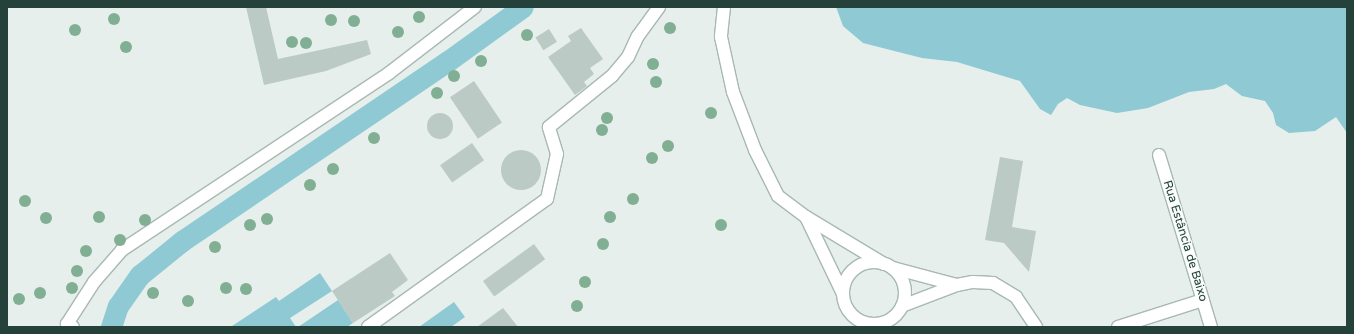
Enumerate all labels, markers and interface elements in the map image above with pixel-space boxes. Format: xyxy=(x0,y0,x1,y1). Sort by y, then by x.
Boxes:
street label: Rua Estância de Baixo xyxy=(1160,179,1210,303)

